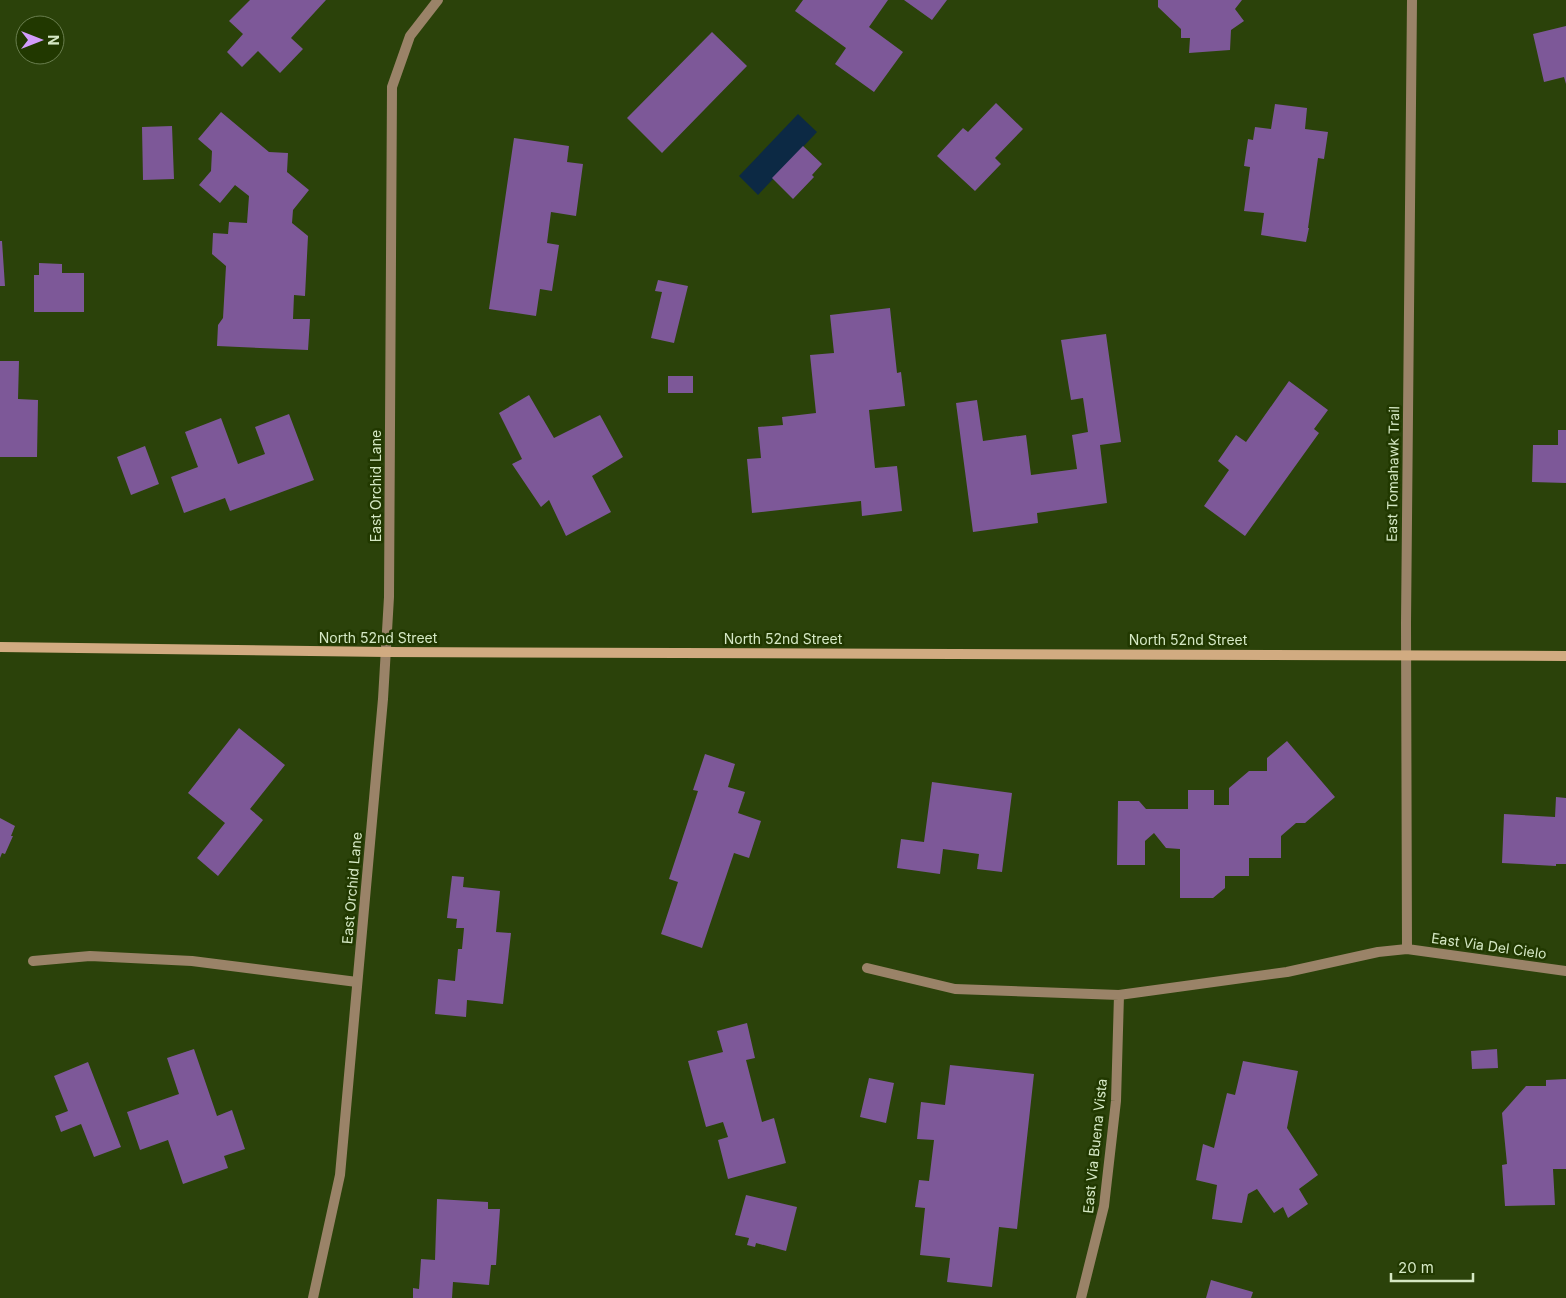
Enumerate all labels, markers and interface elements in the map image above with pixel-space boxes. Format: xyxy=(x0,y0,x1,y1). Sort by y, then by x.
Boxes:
north arrow xyxy=(15,15,65,65)
text: N xyxy=(45,35,62,45)
street label: East Tomahawk Trail xyxy=(1383,406,1402,542)
street label: East Orchid Lane xyxy=(367,430,384,542)
street label: North 52nd Street xyxy=(319,629,438,646)
street label: North 52nd Street xyxy=(724,630,843,647)
street label: North 52nd Street xyxy=(1129,631,1248,648)
street label: East Orchid Lane xyxy=(338,831,365,945)
street label: East Via Del Cielo xyxy=(1430,929,1548,962)
street label: East Via Buena Vista xyxy=(1079,1078,1110,1214)
scale bar xyxy=(1391,1250,1474,1282)
text: 20 m xyxy=(1398,1258,1434,1277)

